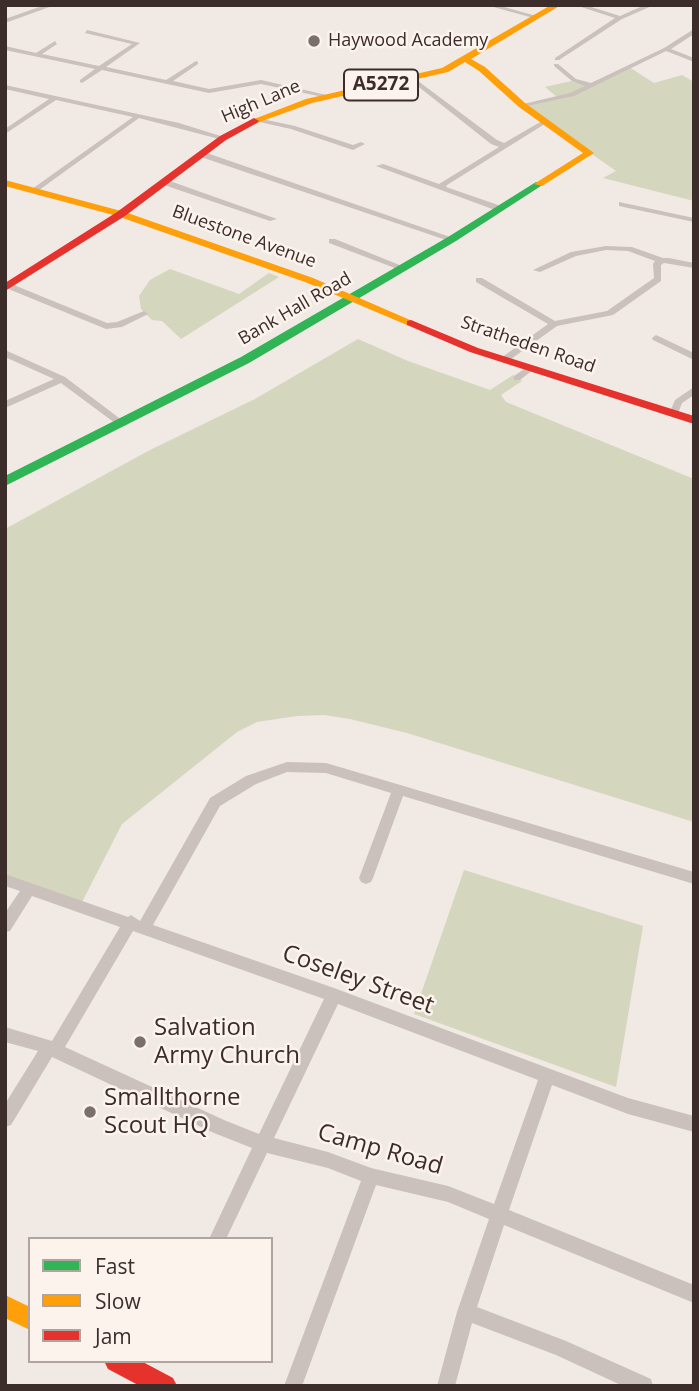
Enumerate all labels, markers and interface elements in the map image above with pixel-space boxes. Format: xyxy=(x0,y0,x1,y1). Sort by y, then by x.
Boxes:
place label: Haywood Academy xyxy=(328,30,488,52)
marker: Haywood Academy xyxy=(306,33,322,49)
road number: A5272 xyxy=(344,69,418,100)
street label: High Lane xyxy=(218,76,304,128)
street label: Bluestone Avenue xyxy=(169,201,319,273)
street label: Bank Hall Road xyxy=(235,268,355,350)
street label: Stratheden Road xyxy=(458,312,598,378)
street label: Coseley Street xyxy=(278,939,438,1021)
place label: Salvation Army Church xyxy=(154,1014,300,1070)
marker: Salvation Army Church xyxy=(132,1034,148,1050)
place label: Smallthorne Scout HQ xyxy=(104,1084,241,1140)
marker: Smallthorne Scout HQ xyxy=(82,1104,98,1120)
street label: Camp Road xyxy=(314,1118,446,1182)
legend xyxy=(28,1237,273,1363)
text: Fast xyxy=(95,1252,135,1280)
text: Slow xyxy=(95,1287,141,1315)
text: Jam xyxy=(95,1322,132,1350)

